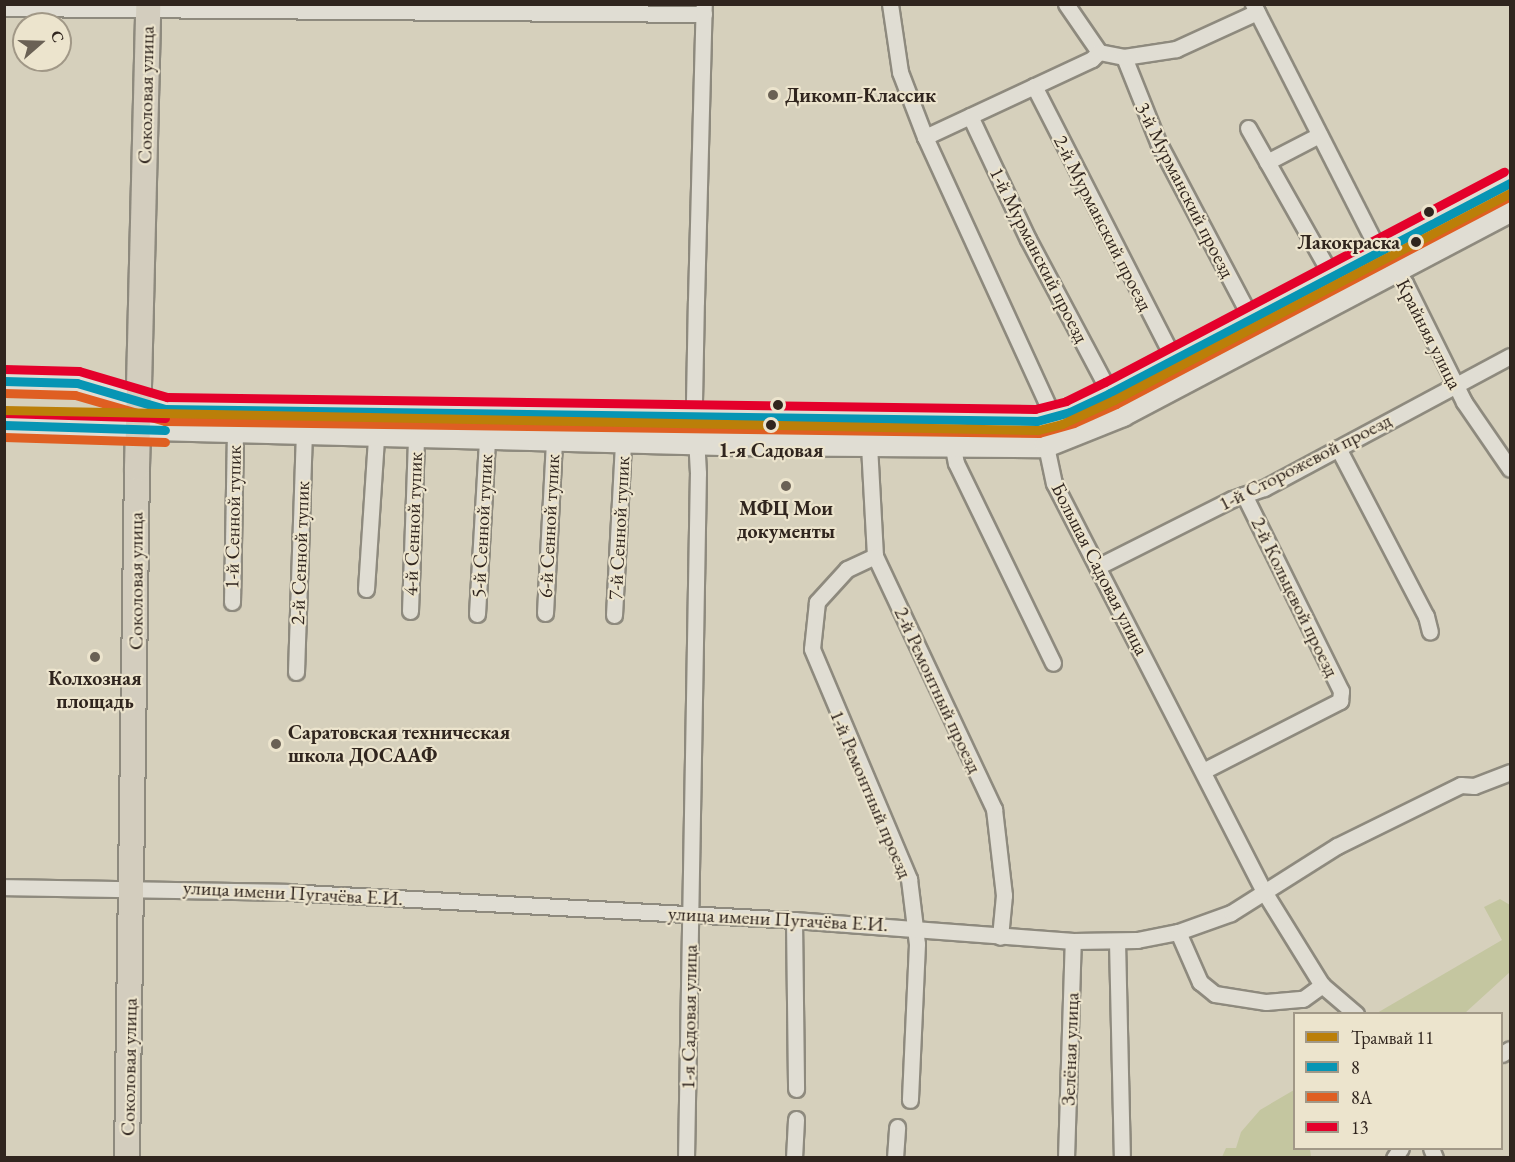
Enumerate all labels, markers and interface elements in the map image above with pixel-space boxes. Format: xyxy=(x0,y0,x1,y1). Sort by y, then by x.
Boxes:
north arrow xyxy=(12,12,72,72)
street label: Соколовая улица xyxy=(133,26,159,164)
text: С xyxy=(46,27,69,45)
place label: Дикомп-Классик xyxy=(785,83,936,107)
marker: Дикомп-Классик xyxy=(766,88,780,102)
street label: 3-й Мурманский проезд xyxy=(1130,98,1240,282)
street label: 2-й Мурманский проезд xyxy=(1048,131,1158,315)
street label: 1-й Мурманский проезд xyxy=(984,163,1094,347)
unlabelled marker xyxy=(1423,206,1435,218)
place label: Лакокраска xyxy=(1297,230,1400,254)
marker: Лакокраска xyxy=(1405,231,1427,253)
street label: Крайняя улица xyxy=(1391,275,1467,393)
unlabelled marker xyxy=(772,399,784,411)
street label: 1-й Сторожевой проезд xyxy=(1215,408,1395,516)
marker: 1-я Садовая xyxy=(760,414,782,436)
place label: 1-я Садовая xyxy=(719,438,823,462)
street label: 1-й Сенной тупик xyxy=(220,445,246,589)
street label: 4-й Сенной тупик xyxy=(398,452,428,596)
street label: 5-й Сенной тупик xyxy=(466,453,498,599)
street label: 6-й Сенной тупик xyxy=(533,453,565,599)
street label: 7-й Сенной тупик xyxy=(603,455,635,601)
marker: МФЦ Мои документы xyxy=(779,479,793,493)
street label: Большая Садовая улица xyxy=(1046,479,1154,659)
street label: 2-й Сенной тупик xyxy=(285,481,315,625)
place label: МФЦ Мои документы xyxy=(737,496,835,543)
street label: Соколовая улица xyxy=(124,512,148,650)
street label: 2-й Кольцевой проезд xyxy=(1246,513,1344,681)
street label: 2-й Ремонтный проезд xyxy=(889,603,987,777)
marker: Колхозная площадь xyxy=(88,650,102,664)
place label: Колхозная площадь xyxy=(48,666,142,713)
street label: 1-й Ремонтный проезд xyxy=(825,706,917,882)
place label: Саратовская техническая школа ДОСААФ xyxy=(288,720,510,767)
marker: Саратовская техническая школа ДОСААФ xyxy=(269,737,283,751)
street label: улица имени Пугачёва Е.И. xyxy=(182,875,404,911)
street label: улица имени Пугачёва Е.И. xyxy=(667,901,889,937)
street label: 1-я Садовая улица xyxy=(676,944,702,1090)
street label: Зелёная улица xyxy=(1056,992,1084,1106)
street label: Соколовая улица xyxy=(116,998,142,1136)
legend xyxy=(1293,1012,1503,1150)
text: Трамвай 11 xyxy=(1351,1026,1434,1049)
text: 8 xyxy=(1351,1056,1360,1079)
text: 8А xyxy=(1351,1086,1372,1109)
text: 13 xyxy=(1351,1116,1368,1139)

